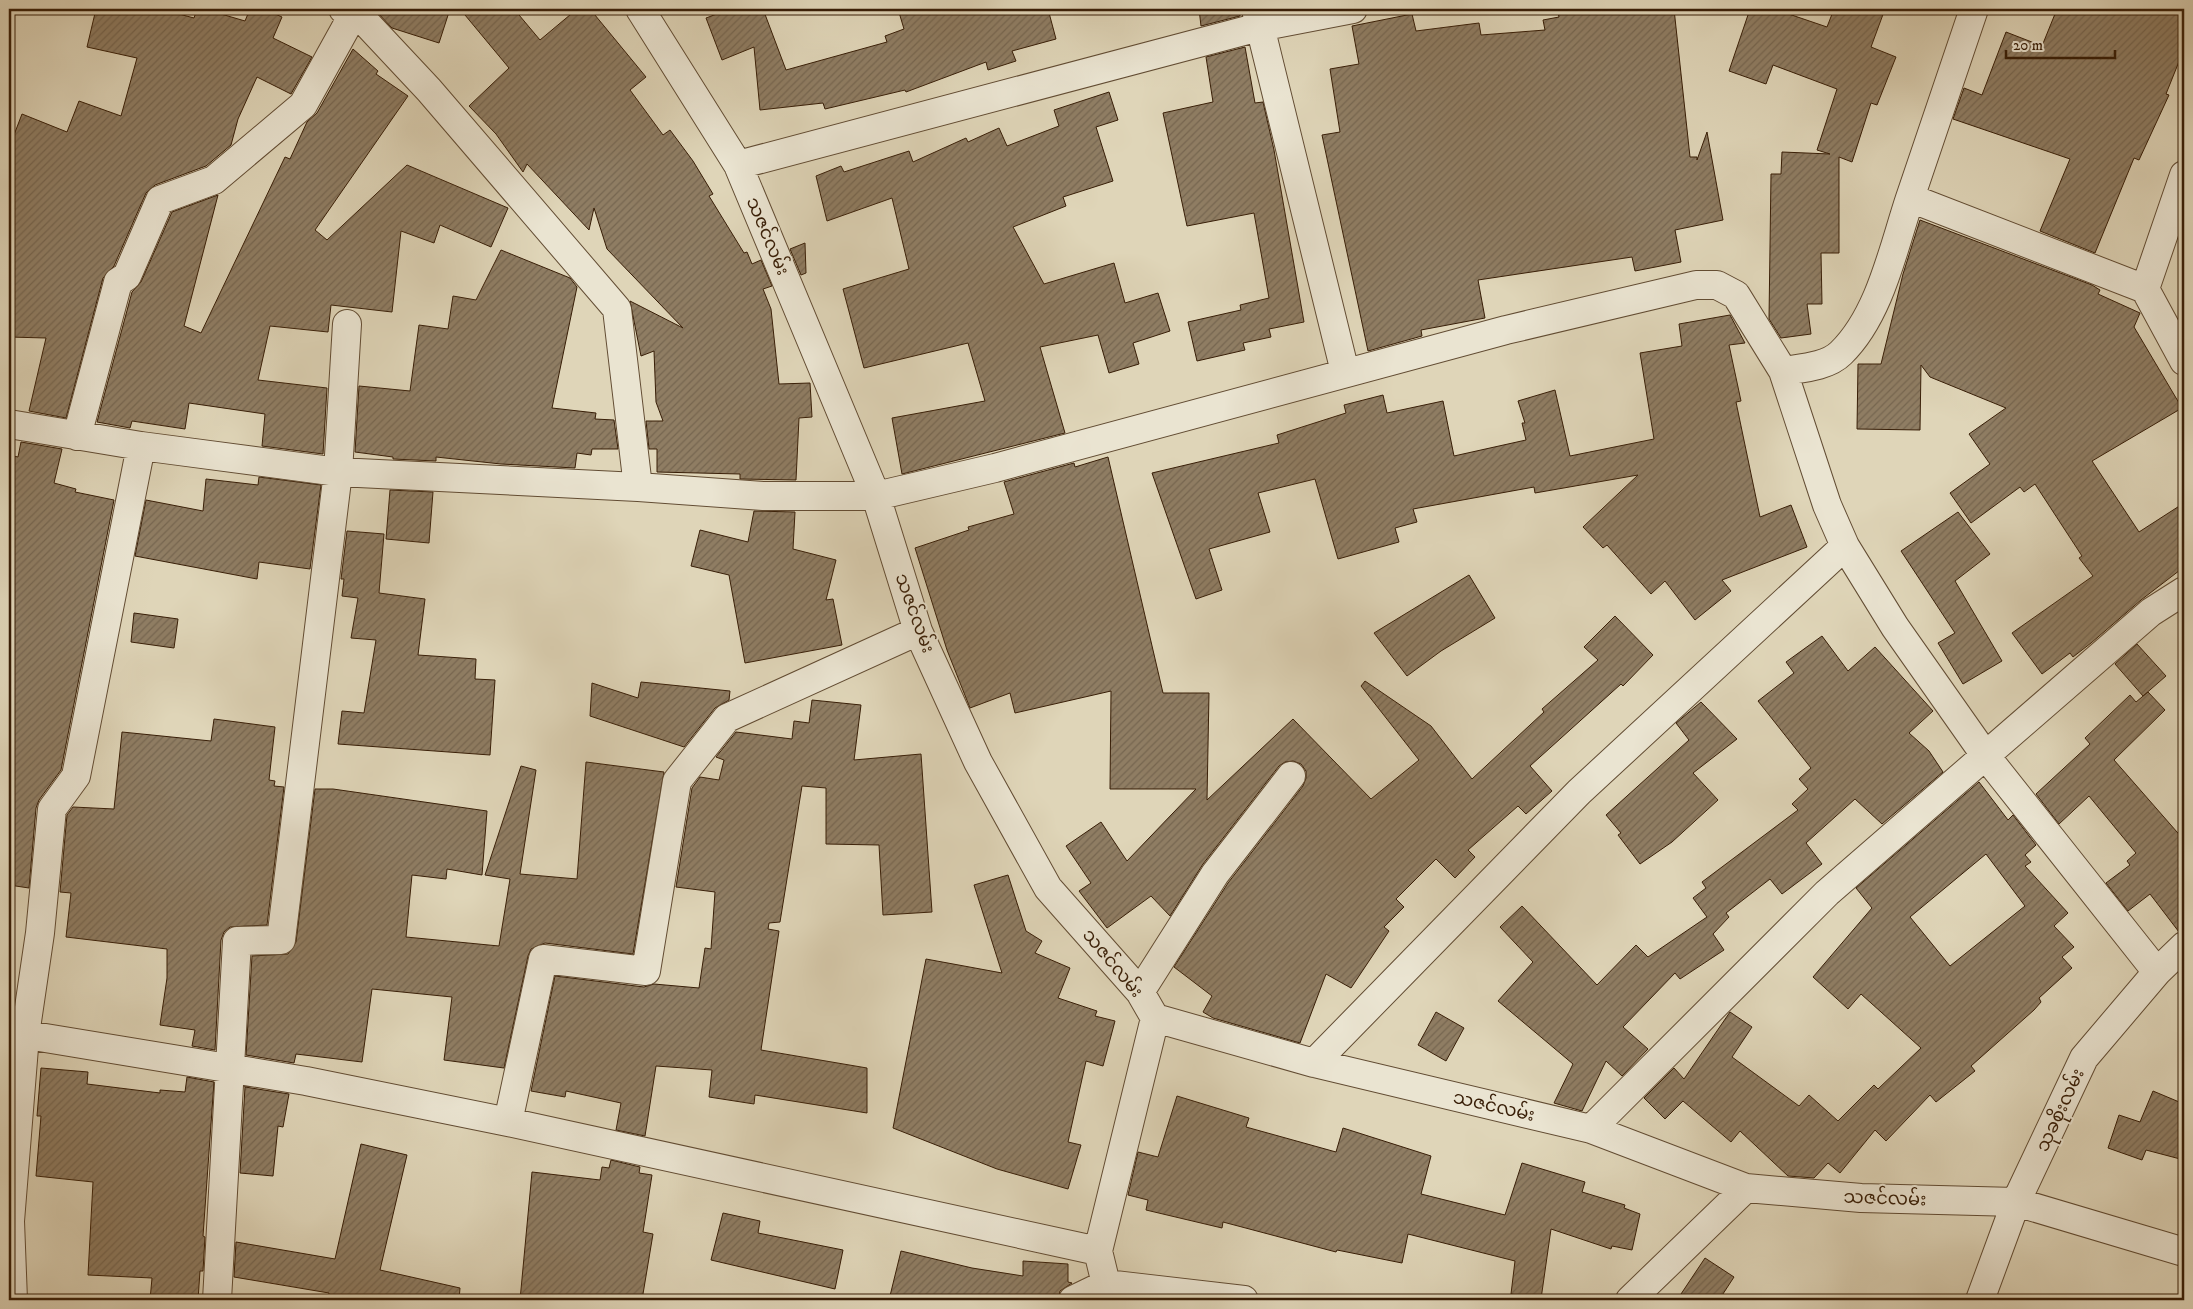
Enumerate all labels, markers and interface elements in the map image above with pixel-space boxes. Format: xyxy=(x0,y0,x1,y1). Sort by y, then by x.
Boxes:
scale bar xyxy=(2006,28,2114,60)
text: 20 m xyxy=(2013,36,2043,55)
street label: သဇင်လမ်း xyxy=(741,193,796,279)
street label: သဇင်လမ်း xyxy=(890,570,941,656)
street label: သဇင်လမ်း xyxy=(1077,923,1150,1002)
street label: သုခစိုးလမ်း xyxy=(2028,1064,2093,1157)
street label: သဇင်လမ်း xyxy=(1451,1084,1537,1127)
street label: သဇင်လမ်း xyxy=(1843,1184,1927,1211)

